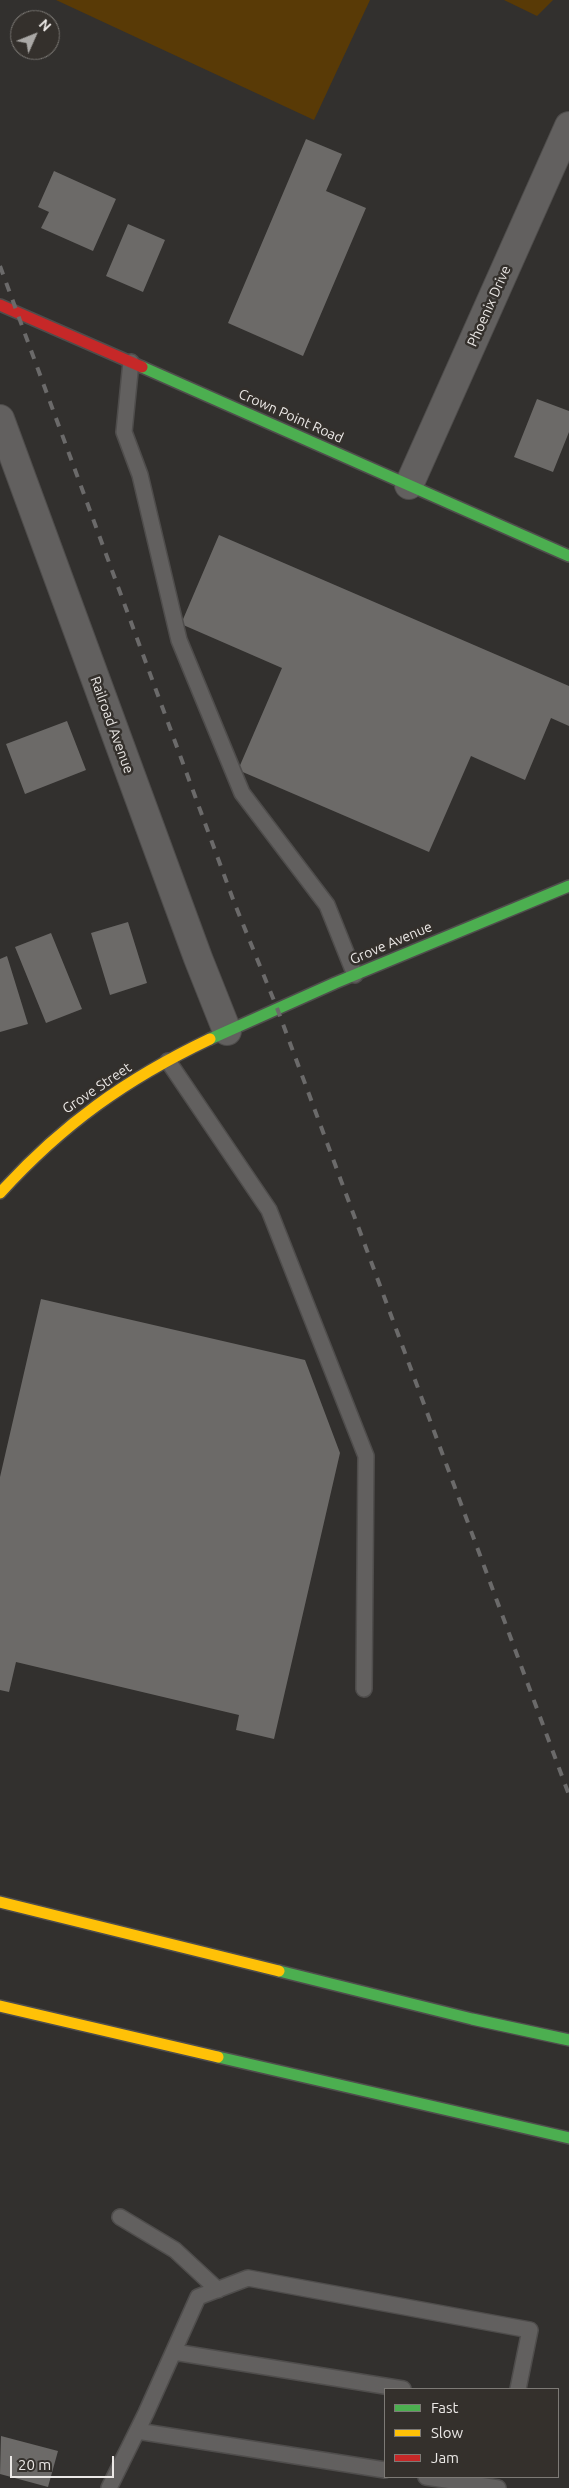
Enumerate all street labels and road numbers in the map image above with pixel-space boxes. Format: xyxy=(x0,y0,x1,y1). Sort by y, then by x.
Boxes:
street label: Phoenix Drive xyxy=(464,263,514,349)
street label: Crown Point Road xyxy=(236,385,346,447)
street label: Railroad Avenue xyxy=(87,674,137,776)
street label: Grove Avenue xyxy=(347,918,435,968)
street label: Grove Street xyxy=(59,1059,135,1117)

